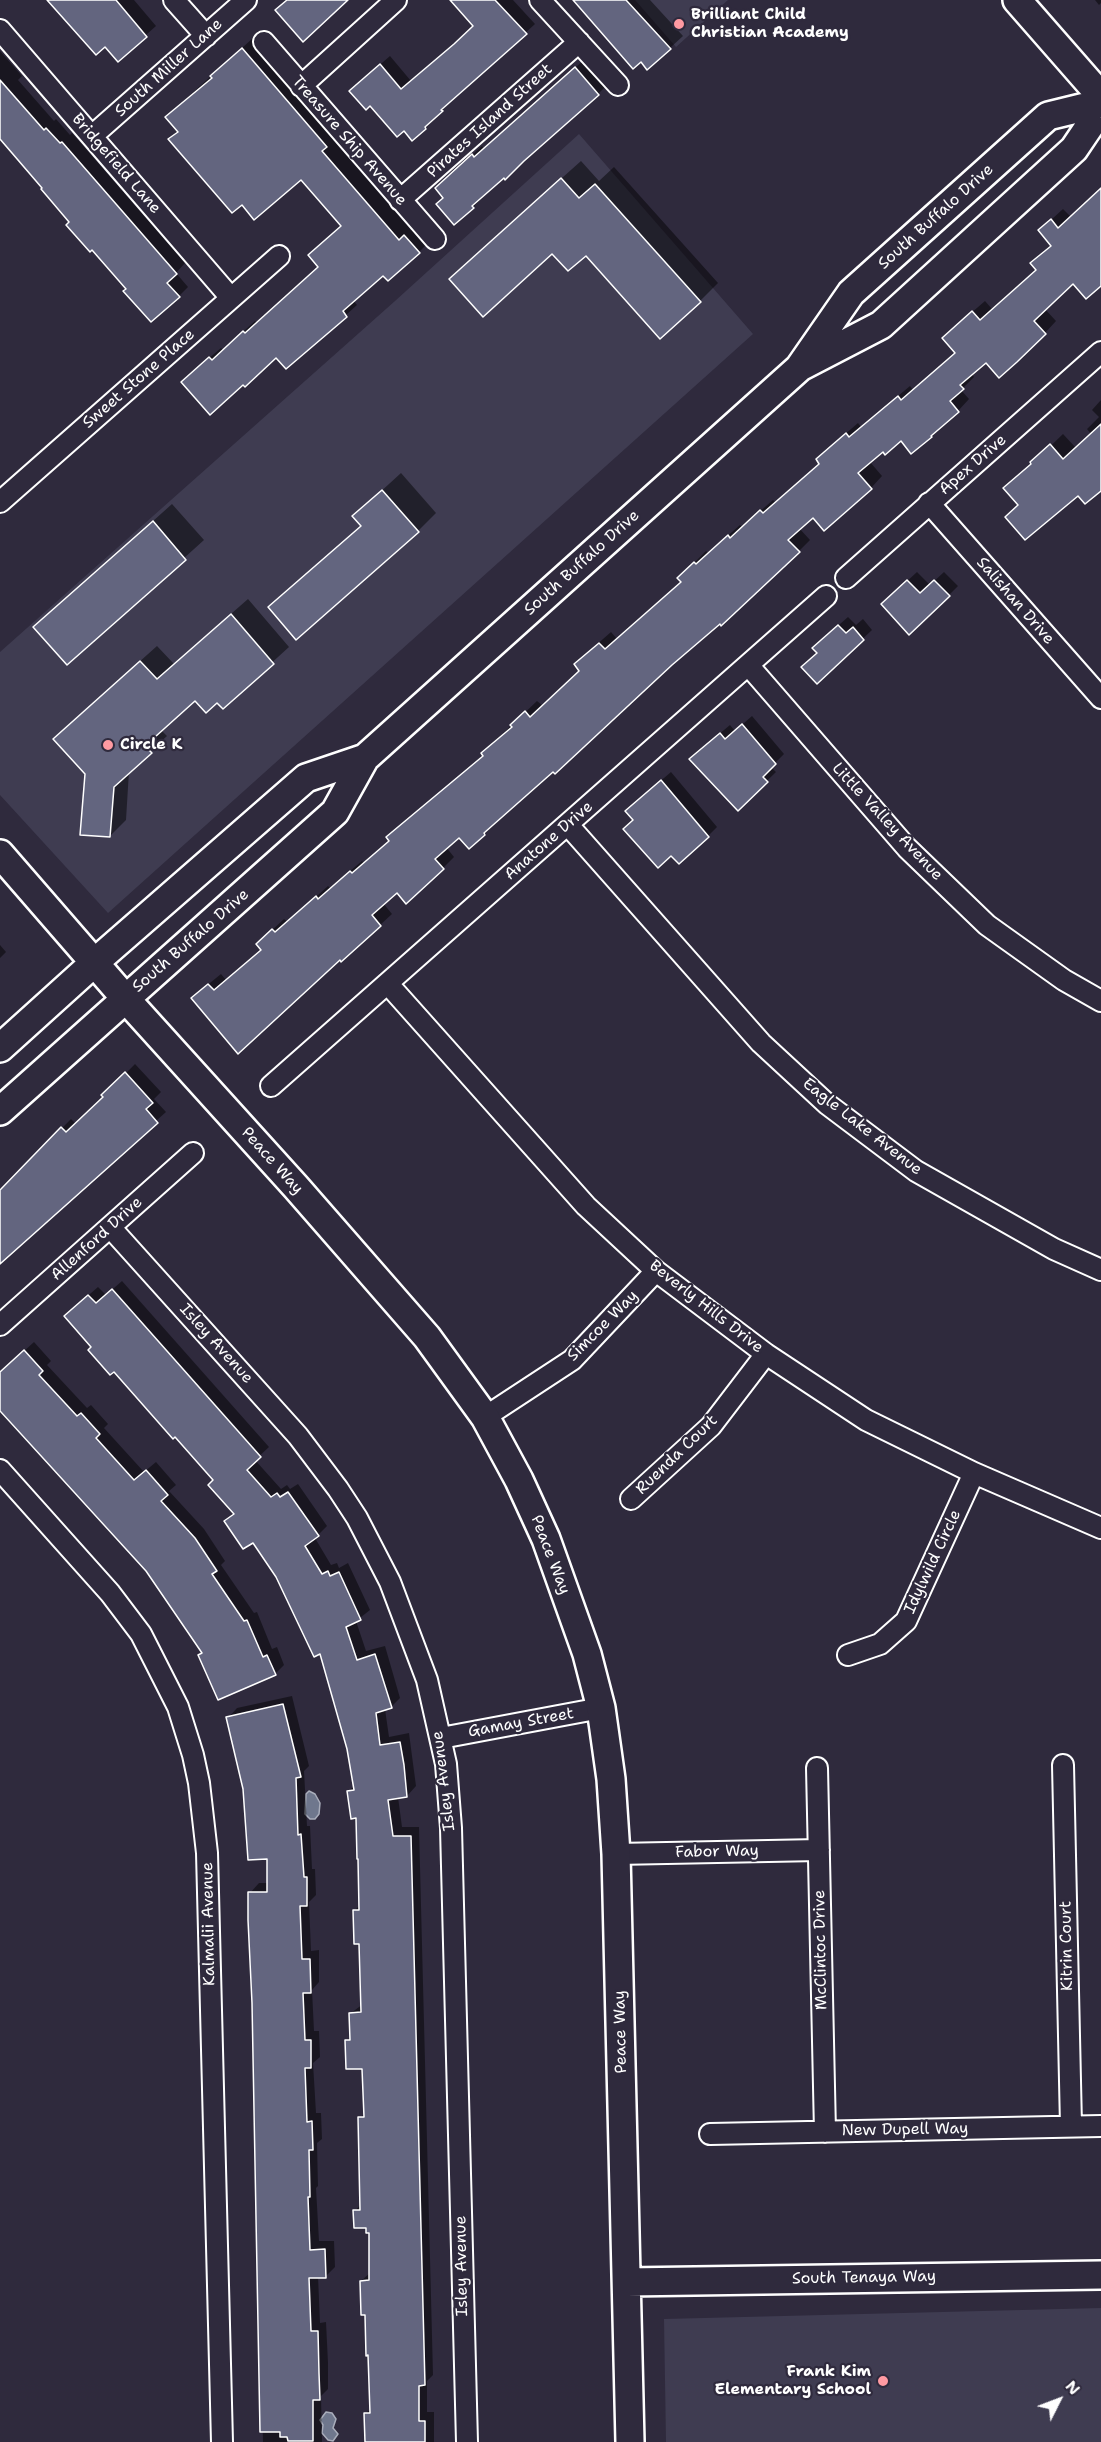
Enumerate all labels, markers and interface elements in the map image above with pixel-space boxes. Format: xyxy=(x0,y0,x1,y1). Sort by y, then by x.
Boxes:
place label: Brilliant Child Christian Academy xyxy=(691,5,849,43)
street label: South Miller Lane xyxy=(111,15,227,121)
marker: Brilliant Child Christian Academy xyxy=(672,17,686,31)
street label: Pirates Island Street xyxy=(423,60,557,182)
street label: Treasure Ship Avenue xyxy=(287,72,411,210)
street label: Bridgefield Lane xyxy=(67,110,165,218)
street label: South Buffalo Drive xyxy=(874,160,998,274)
street label: Sweet Stone Place xyxy=(79,325,199,433)
street label: Apex Drive xyxy=(935,431,1011,499)
street label: South Buffalo Drive xyxy=(520,506,644,620)
street label: Salishan Drive xyxy=(972,553,1058,649)
place label: Circle K xyxy=(120,735,182,755)
marker: Circle K xyxy=(101,738,115,752)
street label: Little Valley Avenue xyxy=(827,759,947,885)
street label: Anatone Drive xyxy=(501,797,597,885)
street label: South Buffalo Drive xyxy=(129,885,253,997)
street label: Eagle Lake Avenue xyxy=(798,1074,926,1180)
street label: Peace Way xyxy=(237,1124,307,1198)
street label: Allenford Drive xyxy=(47,1193,147,1285)
street label: Beverly Hills Drive xyxy=(645,1256,767,1358)
street label: Simcoe Way xyxy=(564,1287,642,1365)
street label: Isley Avenue xyxy=(175,1300,257,1388)
street label: Ruenda Court xyxy=(632,1411,722,1499)
street label: Idylwild Circle xyxy=(901,1507,965,1617)
street label: Peace Way xyxy=(526,1513,574,1597)
street label: Gamay Street xyxy=(467,1704,575,1742)
street label: Isley Avenue xyxy=(428,1730,460,1832)
street label: Fabor Way xyxy=(675,1842,759,1862)
street label: Kalmalii Avenue xyxy=(198,1862,220,1986)
street label: McClintoc Drive xyxy=(810,1890,832,2010)
street label: Kitrin Court xyxy=(1057,1901,1077,1991)
street label: Peace Way xyxy=(611,1990,631,2074)
street label: New Dupell Way xyxy=(842,2119,968,2141)
street label: Isley Avenue xyxy=(452,2215,472,2317)
street label: South Tenaya Way xyxy=(792,2267,936,2289)
place label: Frank Kim Elementary School xyxy=(715,2362,871,2400)
north arrow xyxy=(1029,2370,1089,2430)
marker: Frank Kim Elementary School xyxy=(876,2374,890,2388)
text: N xyxy=(1061,2376,1085,2399)

